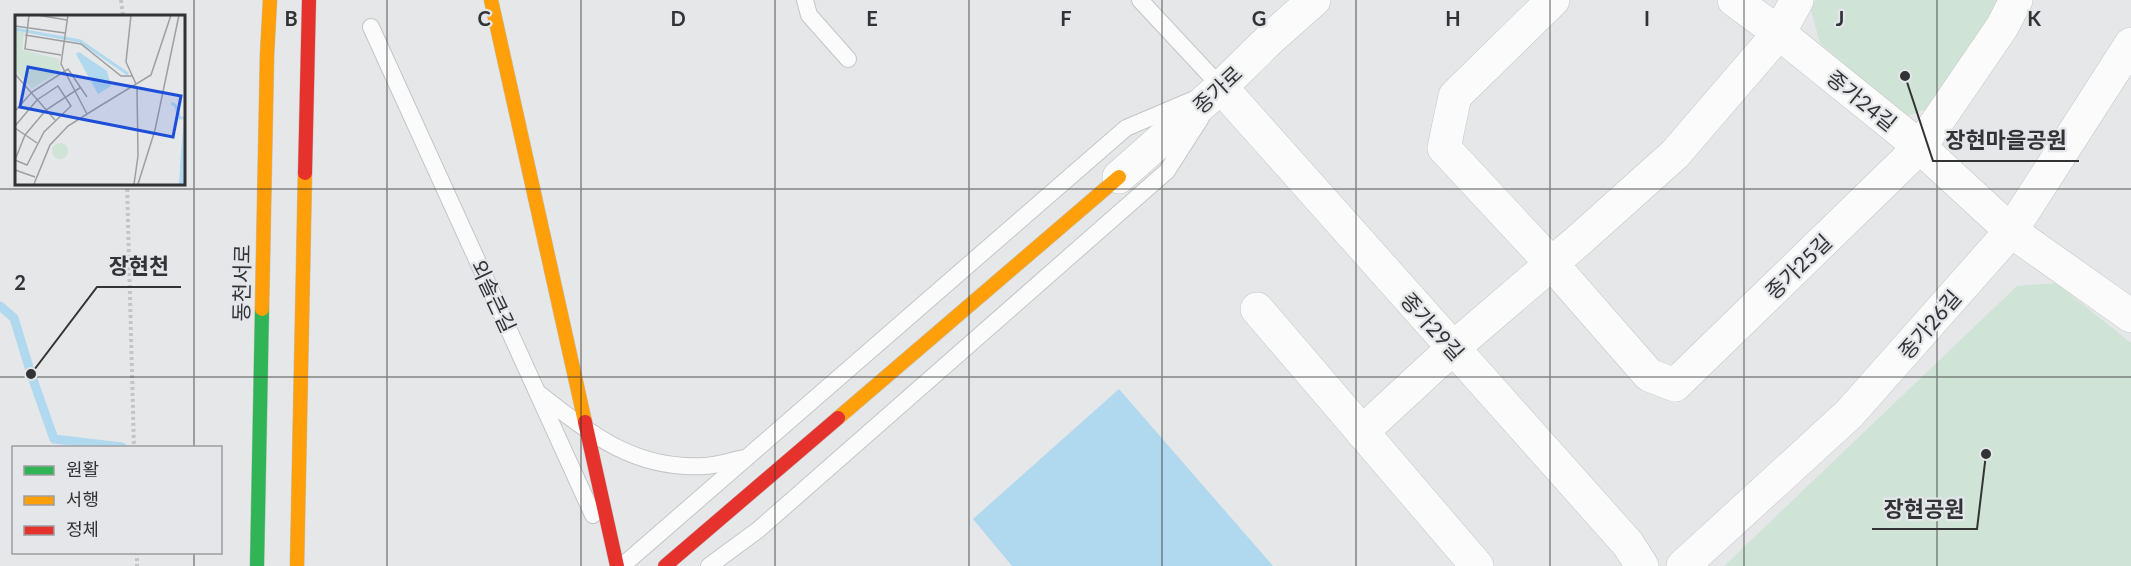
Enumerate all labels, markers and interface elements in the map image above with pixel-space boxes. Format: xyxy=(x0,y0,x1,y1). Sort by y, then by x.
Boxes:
text: B xyxy=(284,6,298,30)
text: C xyxy=(477,6,491,30)
text: D xyxy=(670,6,686,30)
text: E xyxy=(866,6,878,30)
text: F xyxy=(1060,6,1072,30)
text: G xyxy=(1252,6,1266,30)
text: H xyxy=(1445,6,1461,30)
text: I xyxy=(1644,6,1650,30)
text: J xyxy=(1836,6,1844,30)
text: K xyxy=(2027,6,2041,30)
inset map xyxy=(15,15,184,184)
street label: 종가로 xyxy=(1187,60,1247,118)
street label: 종가24길 xyxy=(1822,64,1902,136)
callout: 장현마을공원 xyxy=(1933,121,2079,161)
text: 장현마을공원 xyxy=(1945,126,2067,153)
street label: 종가25길 xyxy=(1760,228,1836,304)
street label: 동천서로 xyxy=(228,244,254,322)
callout: 장현천 xyxy=(97,247,181,287)
text: 장현천 xyxy=(109,252,169,279)
street label: 외솔큰길 xyxy=(466,256,522,336)
text: 2 xyxy=(14,270,26,294)
street label: 종가26길 xyxy=(1893,285,1965,363)
street label: 종가29길 xyxy=(1396,287,1470,365)
legend xyxy=(12,446,222,554)
text: 원활 xyxy=(66,458,99,480)
text: 서행 xyxy=(66,488,99,510)
callout: 장현공원 xyxy=(1872,489,1977,529)
text: 장현공원 xyxy=(1884,495,1964,522)
text: 정체 xyxy=(66,518,99,540)

